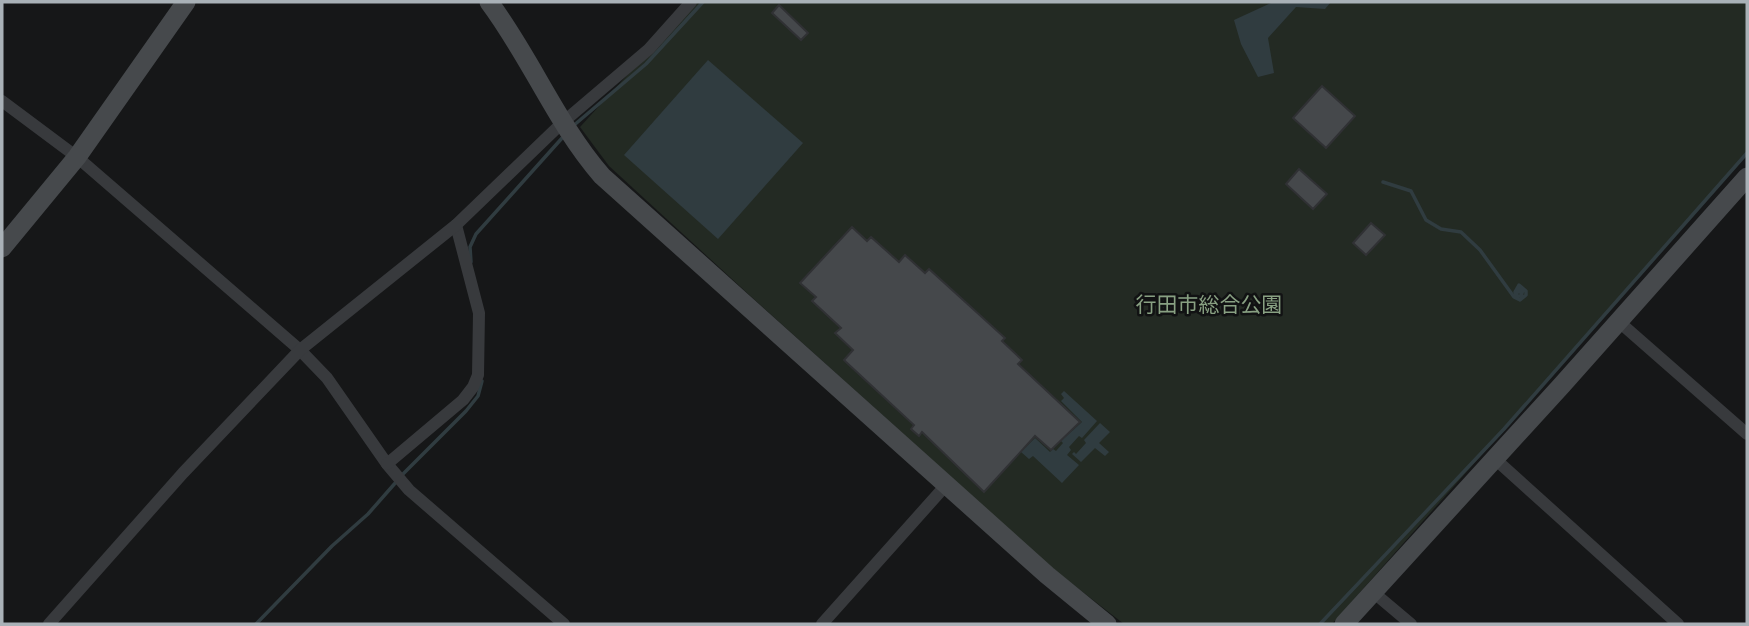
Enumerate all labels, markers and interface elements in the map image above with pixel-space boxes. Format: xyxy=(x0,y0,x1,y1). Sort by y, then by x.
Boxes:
park label: 行田市総合公園 xyxy=(1136,290,1283,319)

